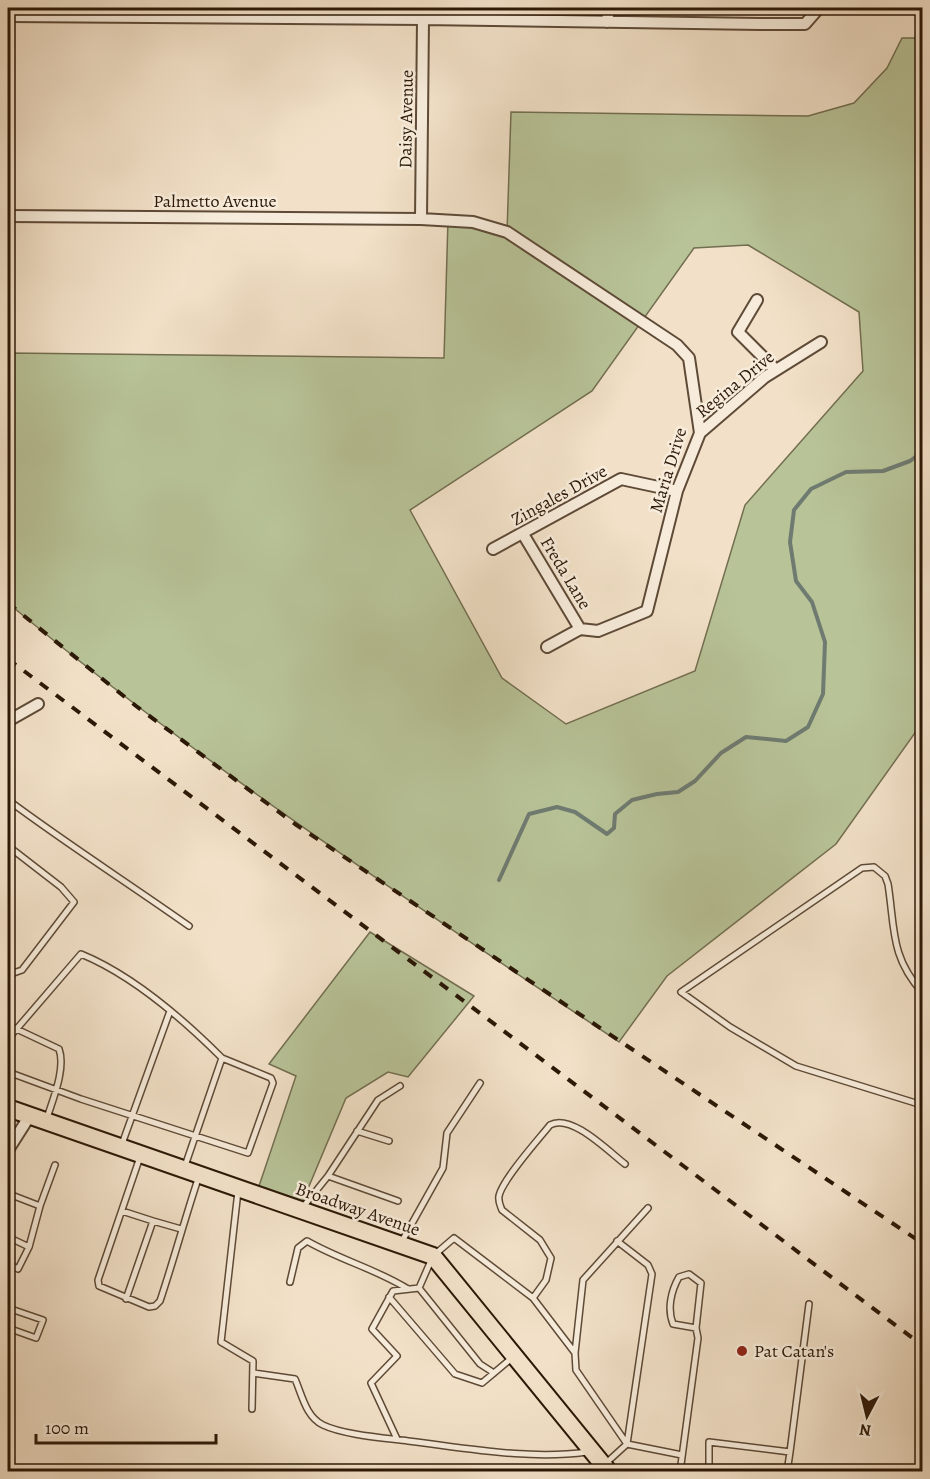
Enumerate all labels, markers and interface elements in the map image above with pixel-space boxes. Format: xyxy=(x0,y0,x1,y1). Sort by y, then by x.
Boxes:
street label: Daisy Avenue xyxy=(393,70,419,168)
street label: Palmetto Avenue xyxy=(153,189,277,213)
street label: Regina Drive xyxy=(691,345,779,423)
street label: Maria Drive xyxy=(644,425,692,515)
street label: Zingales Drive xyxy=(507,459,611,531)
street label: Freda Lane xyxy=(535,532,597,614)
street label: Broadway Avenue xyxy=(293,1176,423,1242)
place label: Pat Catan's xyxy=(754,1339,834,1363)
marker: Pat Catan's xyxy=(735,1344,749,1358)
north arrow xyxy=(837,1386,897,1446)
scale bar xyxy=(36,1407,216,1445)
text: 100 m xyxy=(45,1416,89,1440)
text: N xyxy=(858,1418,872,1442)

